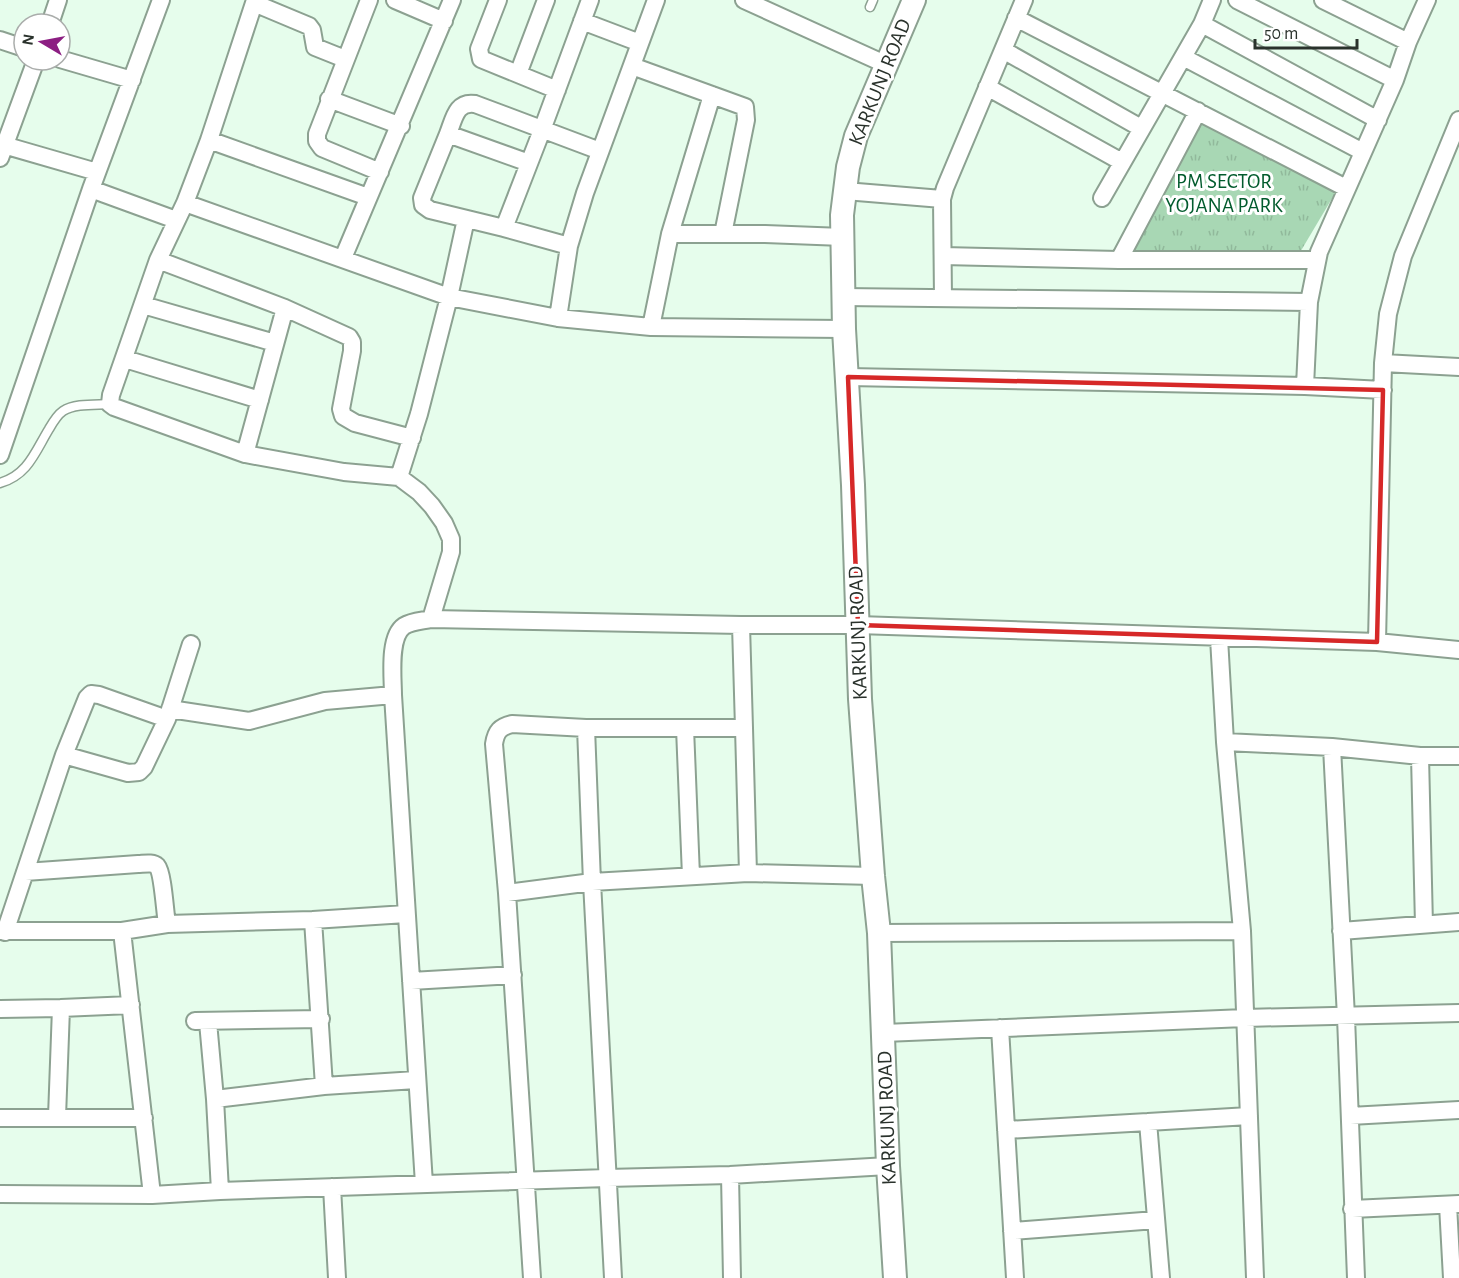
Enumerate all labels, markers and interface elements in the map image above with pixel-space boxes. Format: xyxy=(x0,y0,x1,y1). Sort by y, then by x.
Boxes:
north arrow xyxy=(12,12,72,72)
scale bar xyxy=(1255,12,1357,50)
street label: KARKUNJ ROAD xyxy=(845,16,915,148)
text: 50 m xyxy=(1264,25,1298,43)
text: N xyxy=(19,33,37,46)
park label: PM SECTOR YOJANA PARK xyxy=(1165,171,1283,216)
street label: KARKUNJ ROAD xyxy=(845,565,871,701)
street label: KARKUNJ ROAD xyxy=(874,1050,900,1186)

